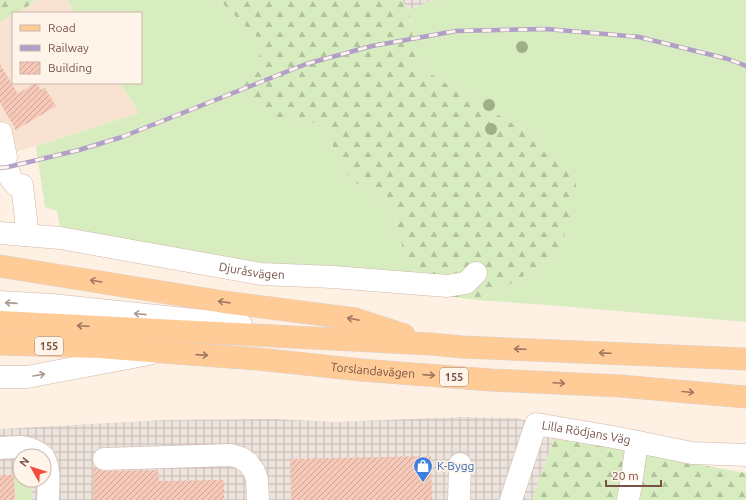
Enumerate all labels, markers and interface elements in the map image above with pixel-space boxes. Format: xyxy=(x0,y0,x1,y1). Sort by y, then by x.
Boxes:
legend xyxy=(12,12,142,84)
text: Road xyxy=(48,21,76,34)
text: Railway xyxy=(48,41,89,54)
text: Building xyxy=(48,61,92,74)
street label: Djuråsvägen xyxy=(218,260,285,281)
one-way arrow xyxy=(89,277,102,285)
one-way arrow xyxy=(218,298,231,306)
one-way arrow xyxy=(5,299,18,306)
one-way arrow xyxy=(134,311,147,318)
one-way arrow xyxy=(347,315,360,323)
one-way arrow xyxy=(77,322,90,330)
road number: 155 xyxy=(35,337,63,355)
one-way arrow xyxy=(514,346,527,353)
one-way arrow xyxy=(599,349,612,356)
one-way arrow xyxy=(195,351,208,358)
street label: Torslandavägen xyxy=(330,360,416,380)
road number: 155 xyxy=(440,368,468,386)
one-way arrow xyxy=(32,370,45,378)
one-way arrow xyxy=(422,372,435,379)
one-way arrow xyxy=(552,379,565,387)
one-way arrow xyxy=(681,389,694,396)
street label: Lilla Rödjans Väg xyxy=(541,418,632,446)
north arrow xyxy=(12,448,52,488)
text: N xyxy=(17,455,31,469)
shop icon: K-Bygg xyxy=(412,455,434,483)
place label: K-Bygg xyxy=(437,459,475,472)
scale bar xyxy=(606,462,661,488)
text: 20 m xyxy=(612,469,639,482)

